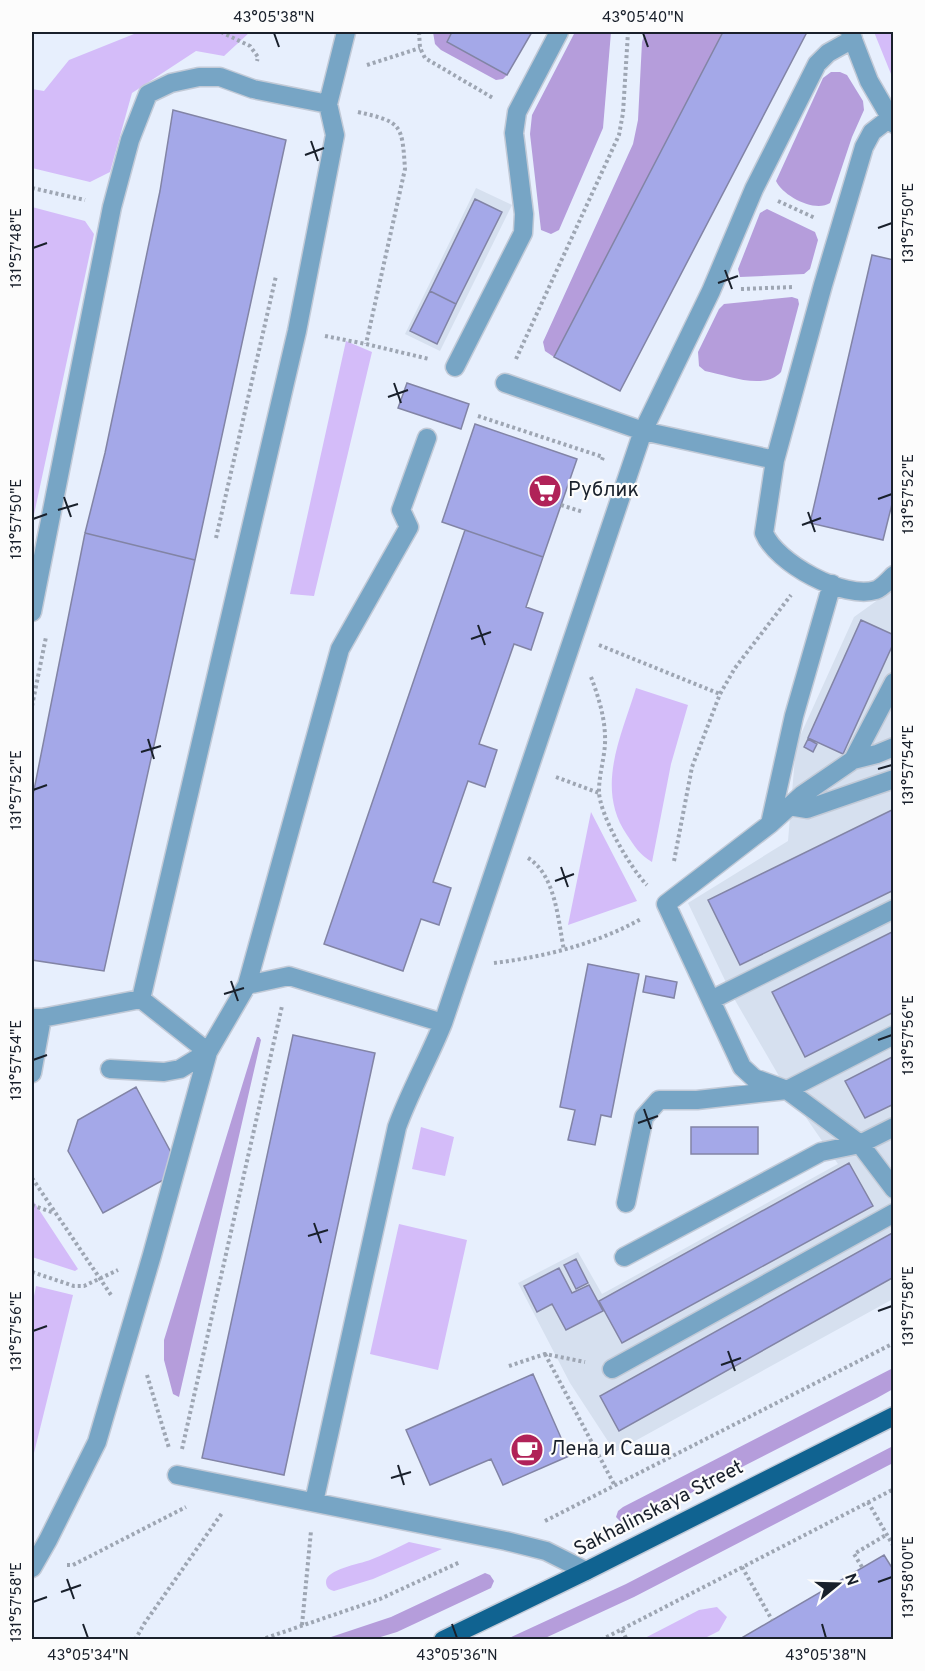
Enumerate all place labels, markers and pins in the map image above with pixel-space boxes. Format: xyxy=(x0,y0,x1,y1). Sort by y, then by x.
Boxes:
supermarket icon: Рублик xyxy=(527,473,563,509)
place label: Рублик xyxy=(568,478,639,504)
cafe icon: Лена и Саша xyxy=(509,1432,545,1468)
place label: Лена и Саша xyxy=(550,1437,670,1463)

